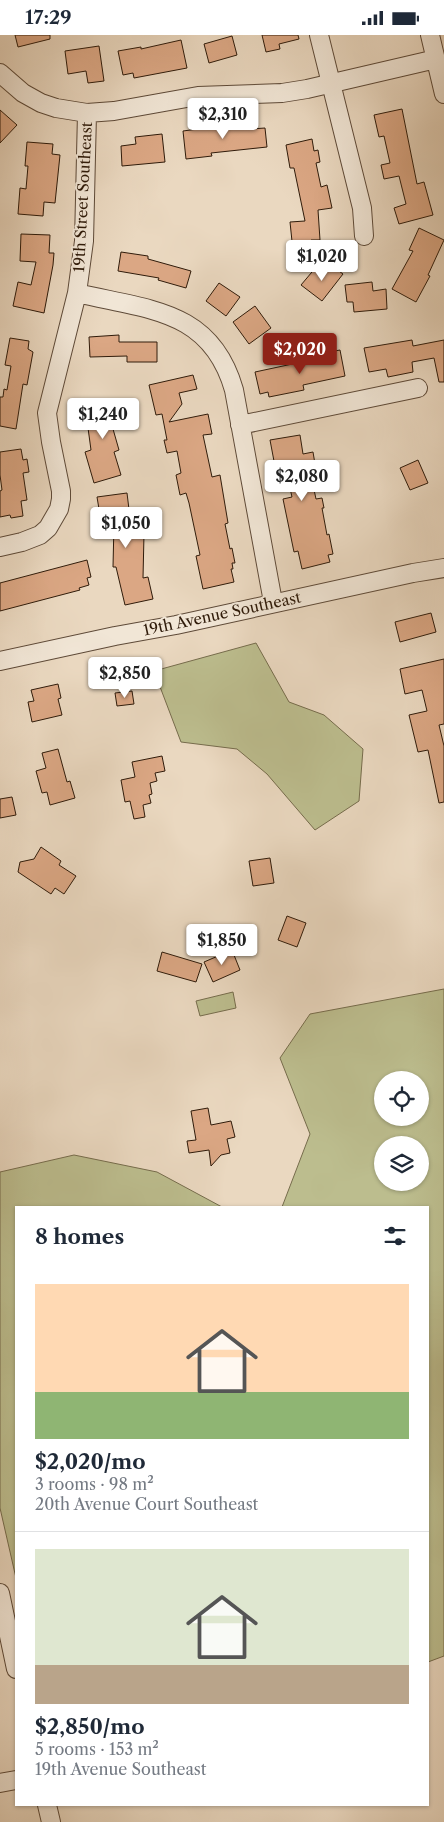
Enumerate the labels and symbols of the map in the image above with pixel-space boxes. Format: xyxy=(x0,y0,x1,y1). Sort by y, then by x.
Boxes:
pin: $2,310 xyxy=(182,97,264,140)
street label: 19th Street Southeast xyxy=(69,121,96,273)
pin: $1,020 xyxy=(281,239,363,282)
pin: $2,020 xyxy=(259,333,341,375)
pin: $1,240 xyxy=(62,397,144,440)
pin: $2,080 xyxy=(261,459,343,502)
pin: $1,050 xyxy=(85,507,167,549)
street label: 19th Avenue Southeast xyxy=(141,587,303,640)
pin: $2,850 xyxy=(84,657,166,699)
pin: $1,850 xyxy=(181,923,263,966)

